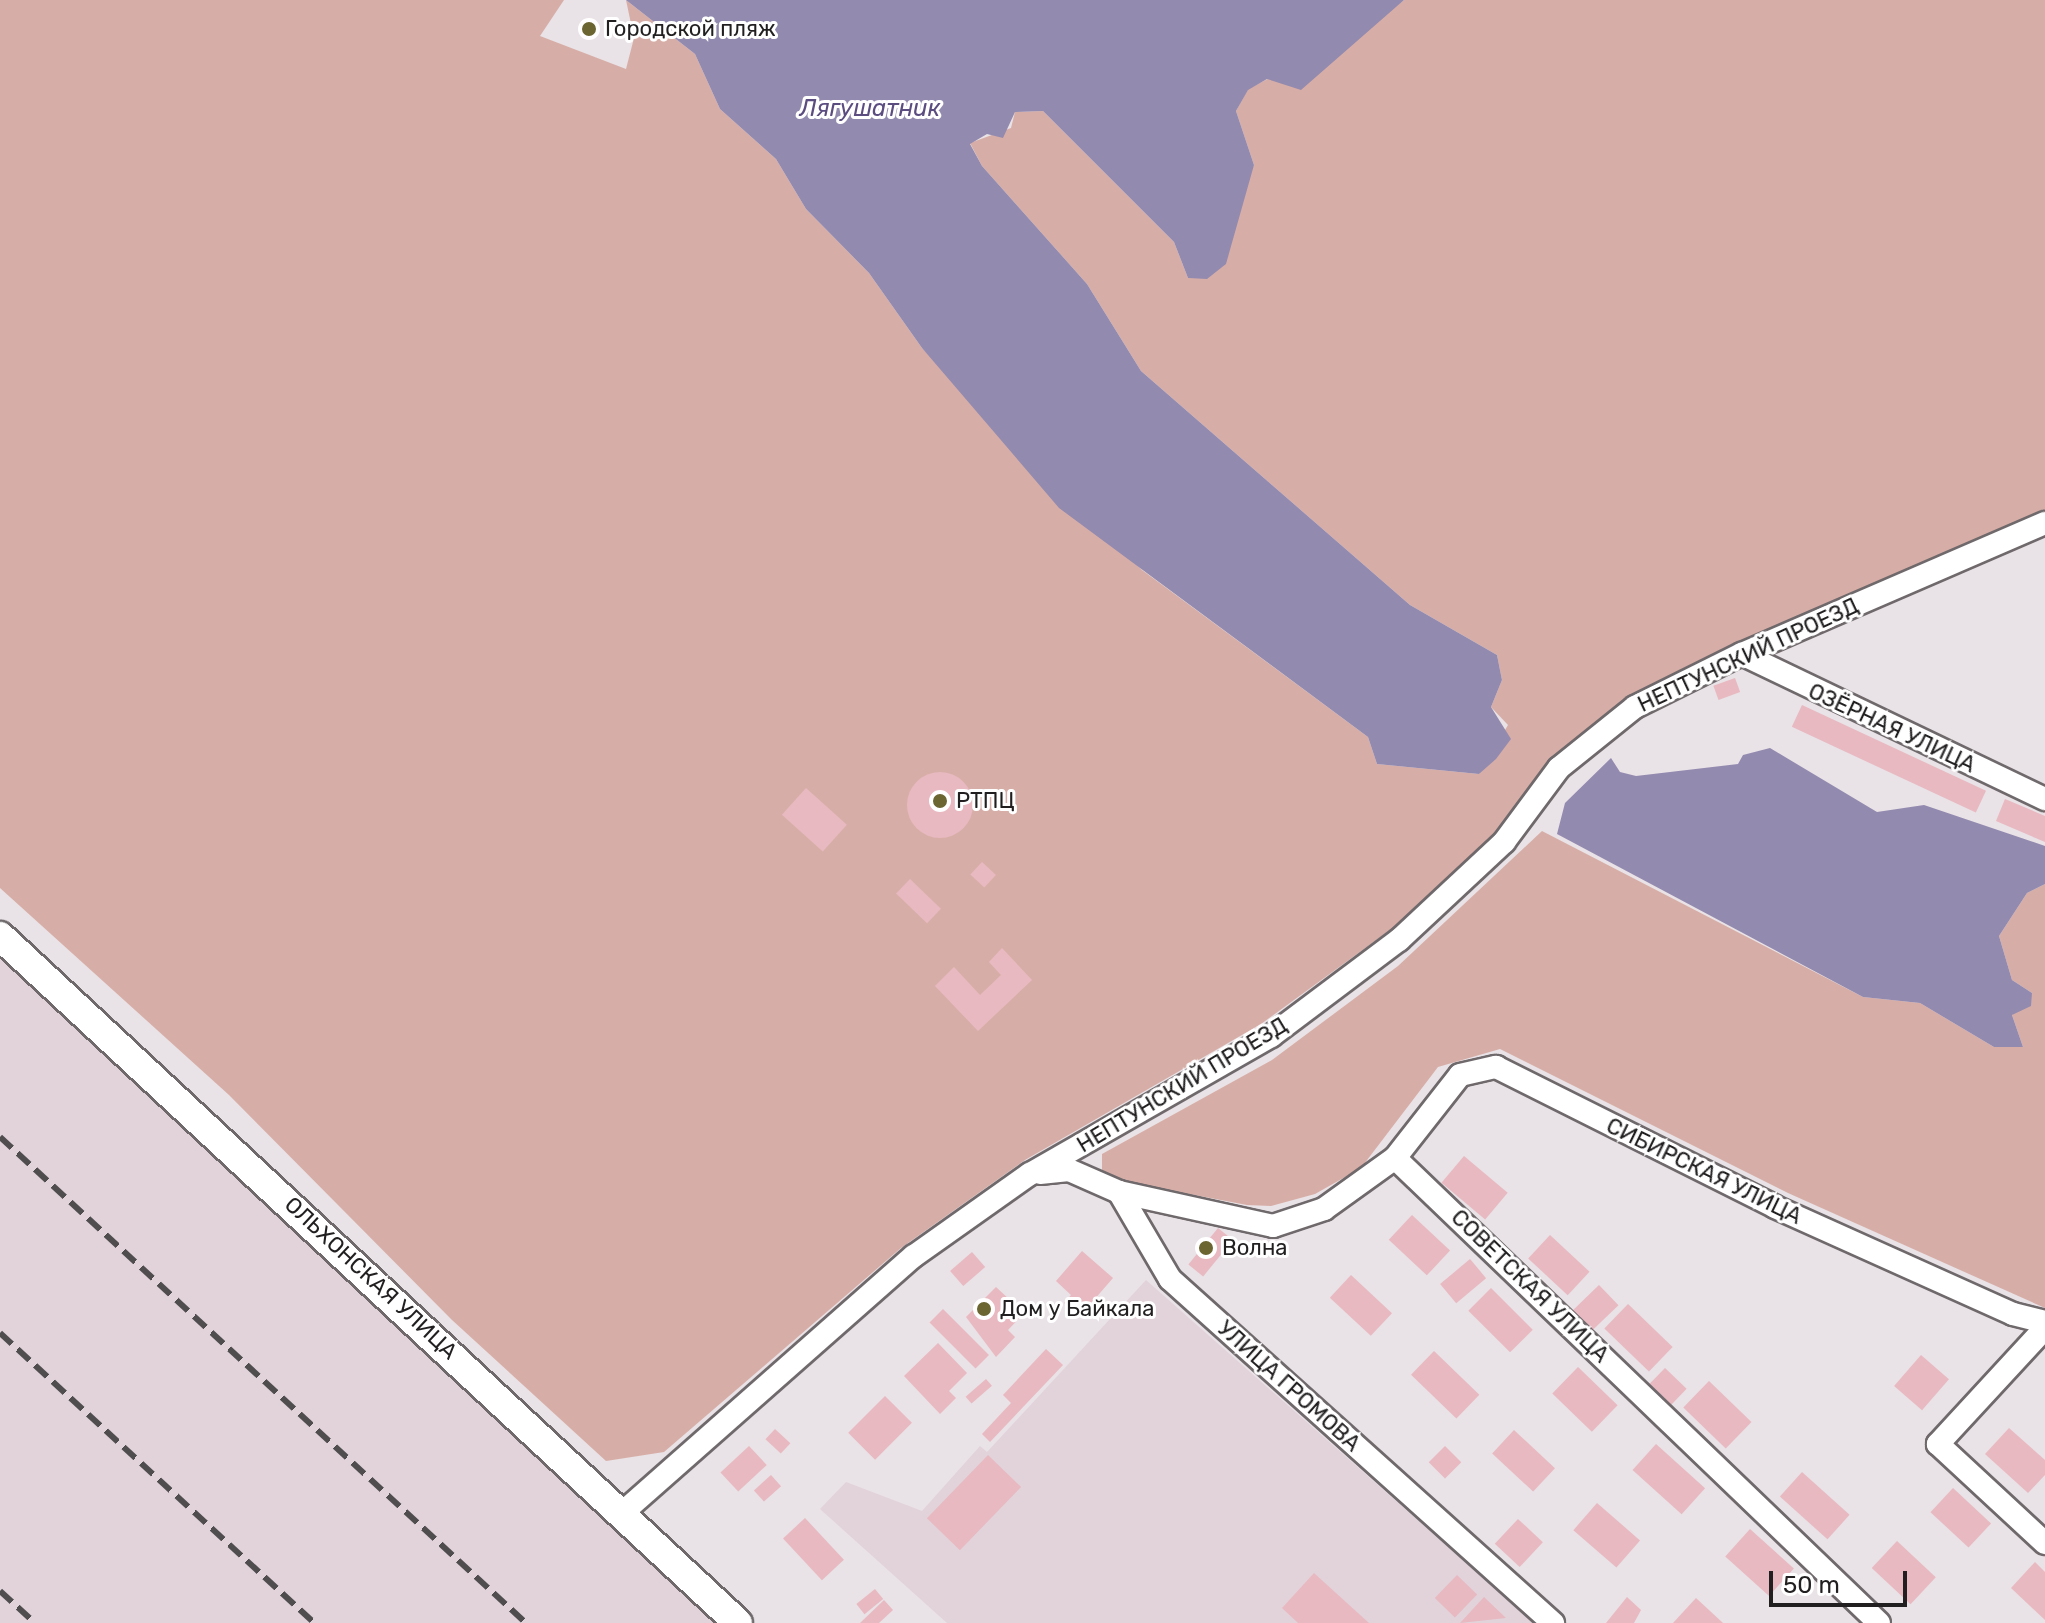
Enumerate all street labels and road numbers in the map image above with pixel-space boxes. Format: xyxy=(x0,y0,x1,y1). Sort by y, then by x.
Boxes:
street label: НЕПТУНСКИЙ ПРОЕЗД xyxy=(1634,592,1862,718)
street label: ОЗЁРНАЯ УЛИЦА xyxy=(1804,678,1980,778)
street label: НЕПТУНСКИЙ ПРОЕЗД xyxy=(1072,1012,1292,1158)
street label: СИБИРСКАЯ УЛИЦА xyxy=(1602,1112,1806,1230)
street label: ОЛЬХОНСКАЯ УЛИЦА xyxy=(279,1191,463,1365)
street label: СОВЕТСКАЯ УЛИЦА xyxy=(1446,1204,1614,1368)
street label: УЛИЦА ГРОМОВА xyxy=(1212,1315,1366,1457)

